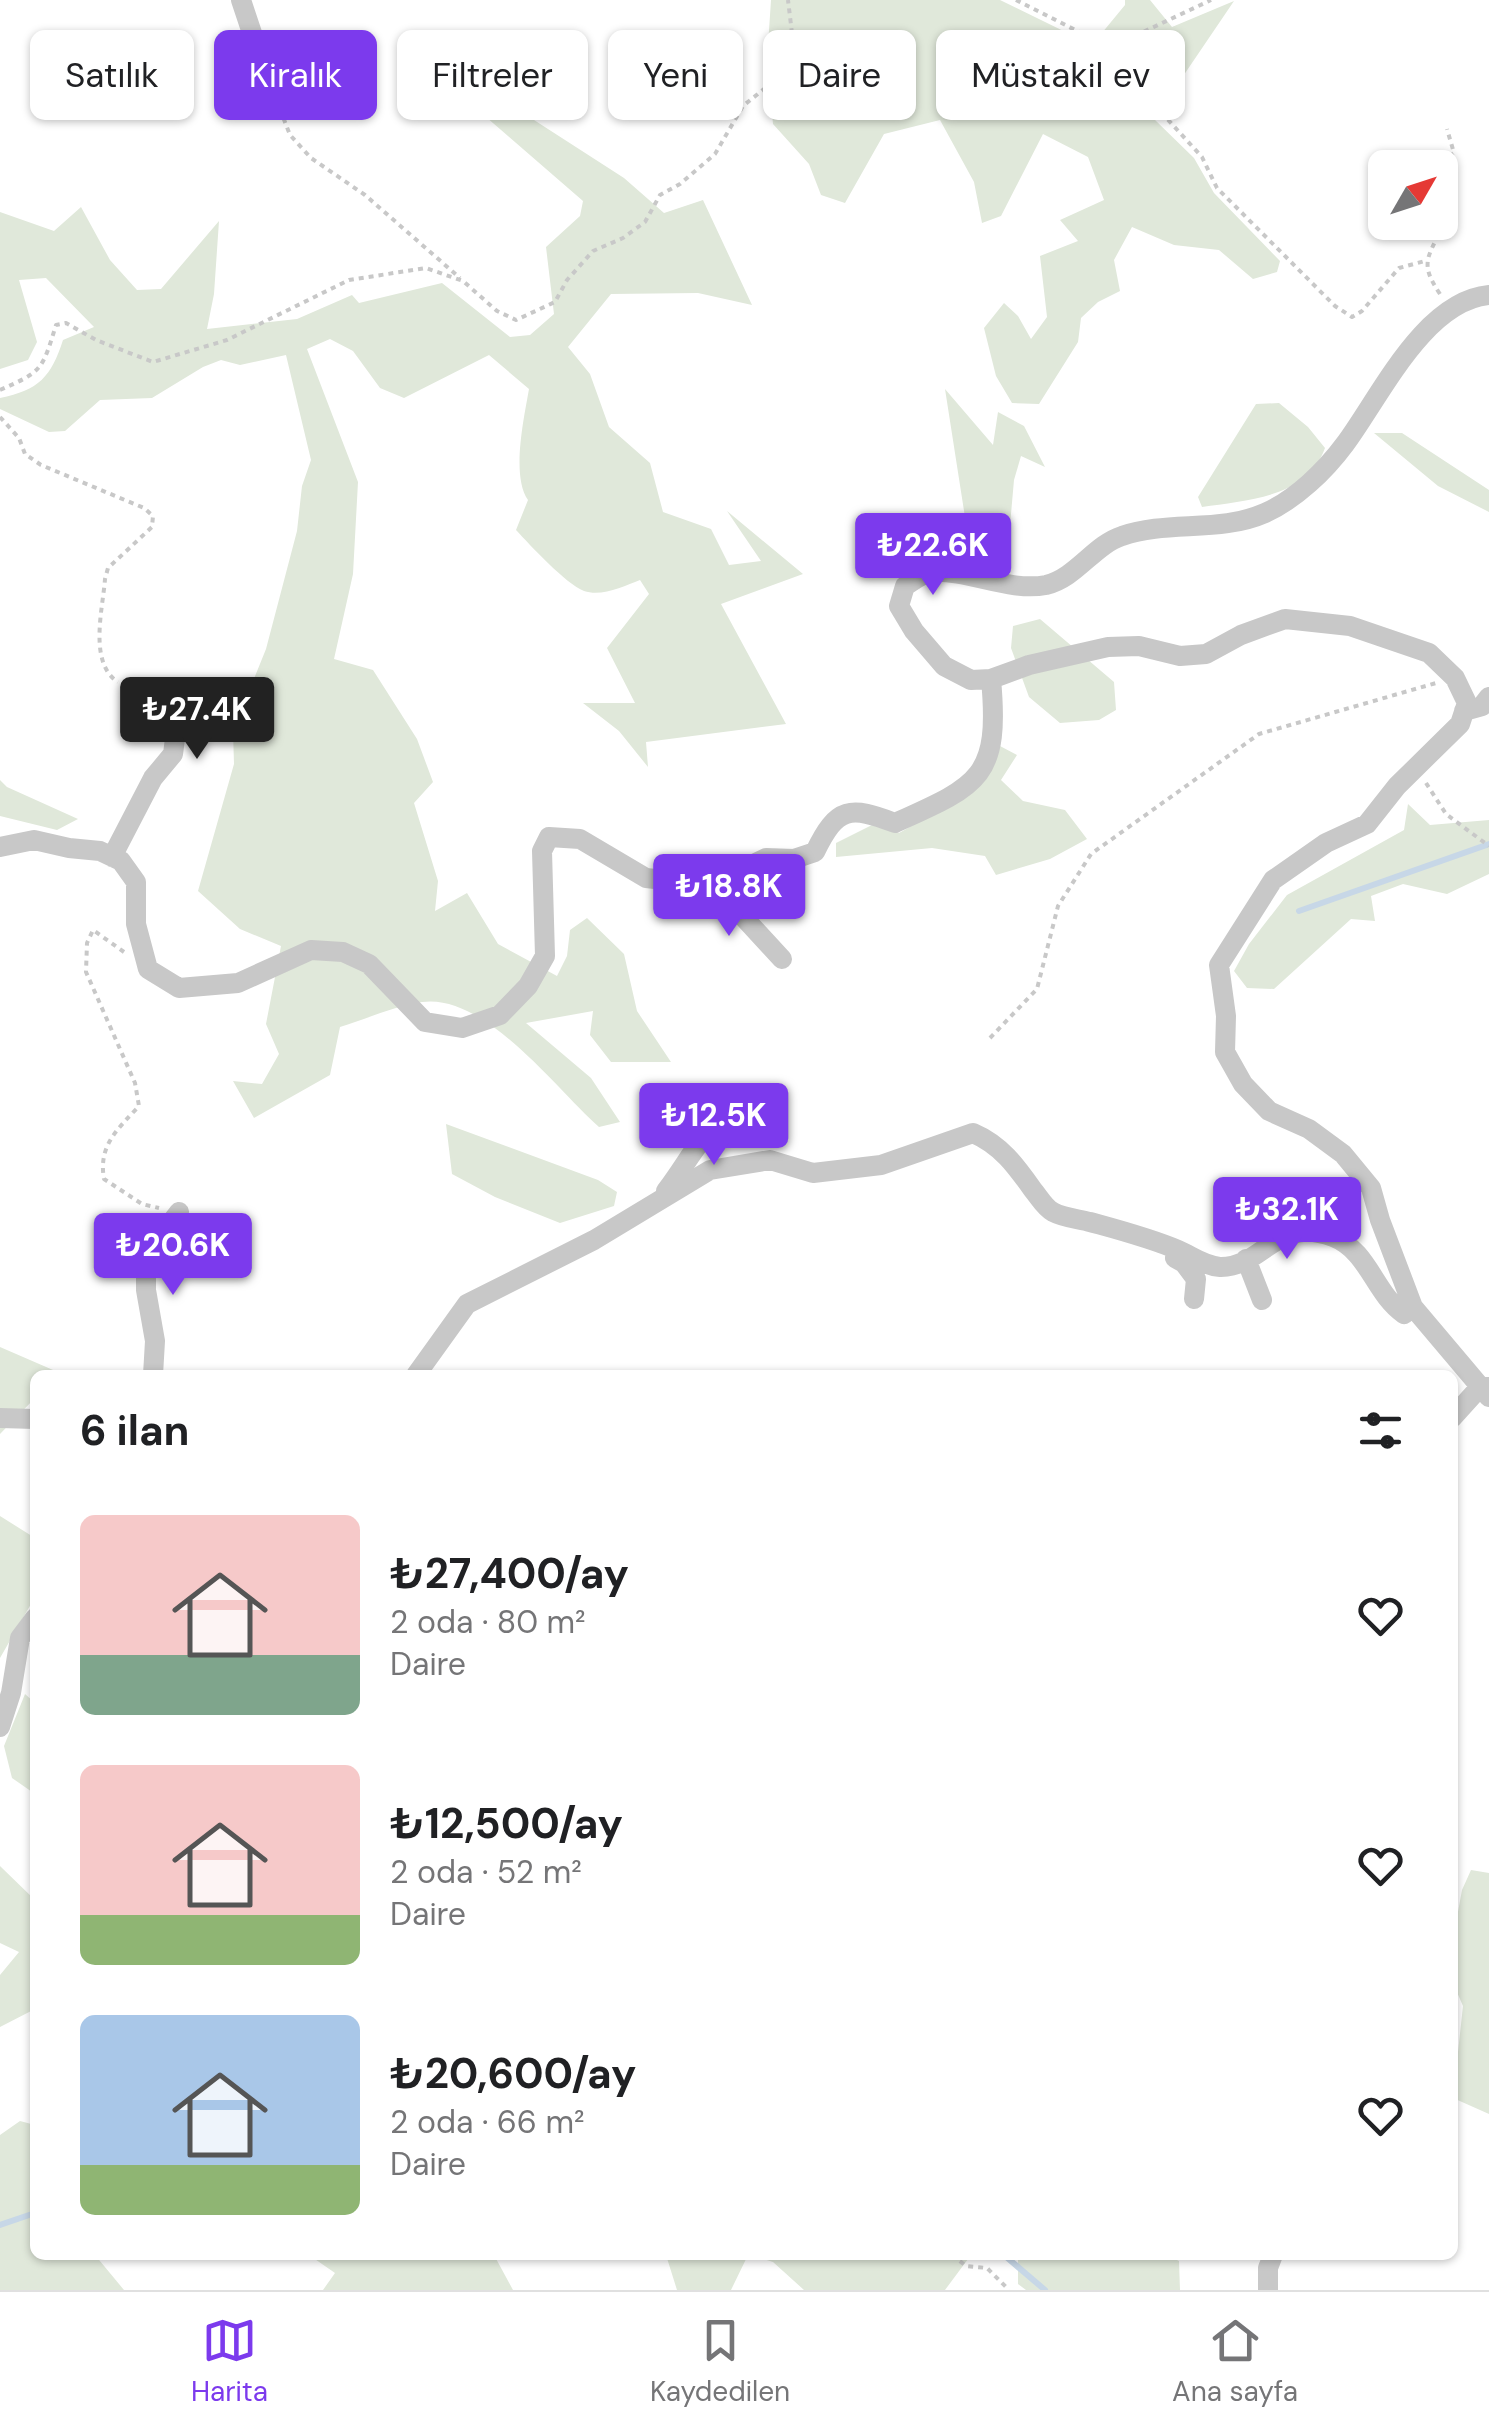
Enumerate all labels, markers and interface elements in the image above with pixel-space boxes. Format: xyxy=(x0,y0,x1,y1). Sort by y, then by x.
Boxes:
chip: Satılık xyxy=(30,30,194,120)
chip: Kiralık xyxy=(214,30,377,120)
chip: Filtreler xyxy=(397,30,588,120)
chip: Yeni xyxy=(608,30,743,120)
chip: Daire xyxy=(763,30,916,120)
chip: Müstakil ev xyxy=(936,30,1185,120)
north arrow xyxy=(1368,150,1458,240)
map controls xyxy=(1368,150,1458,240)
pin: ₺22.6K xyxy=(852,513,1014,598)
text: ₺22.6K xyxy=(877,524,989,566)
pin: ₺27.4K xyxy=(116,677,278,762)
text: ₺27.4K xyxy=(142,688,252,730)
pin: ₺18.8K xyxy=(648,854,810,939)
text: ₺18.8K xyxy=(675,865,783,907)
pin: ₺12.5K xyxy=(633,1083,795,1168)
text: ₺12.5K xyxy=(661,1094,767,1136)
pin: ₺32.1K xyxy=(1206,1177,1368,1262)
text: ₺32.1K xyxy=(1235,1188,1339,1230)
pin: ₺20.6K xyxy=(92,1213,254,1298)
text: ₺20.6K xyxy=(116,1224,230,1266)
text: 6 ilan xyxy=(80,1403,189,1458)
icon: filters xyxy=(1353,1403,1408,1458)
text: ₺27,400/ay xyxy=(390,1546,629,1601)
icon: home xyxy=(160,1555,280,1675)
icon: heart xyxy=(1353,1588,1408,1643)
text: 2 oda · 80 m² xyxy=(390,1601,586,1643)
text: Daire xyxy=(390,1643,466,1685)
text: ₺12,500/ay xyxy=(390,1796,623,1851)
icon: home xyxy=(160,1805,280,1925)
icon: heart xyxy=(1353,1838,1408,1893)
text: 2 oda · 52 m² xyxy=(390,1851,582,1893)
text: Daire xyxy=(390,1893,466,1935)
text: ₺20,600/ay xyxy=(390,2046,636,2101)
icon: home xyxy=(160,2055,280,2175)
icon: heart xyxy=(1353,2088,1408,2143)
text: 2 oda · 66 m² xyxy=(390,2101,585,2143)
text: Daire xyxy=(390,2143,466,2185)
tab: Harita xyxy=(191,2313,268,2410)
tab: Kaydedilen xyxy=(650,2313,790,2410)
tab: Ana sayfa xyxy=(1172,2313,1298,2410)

